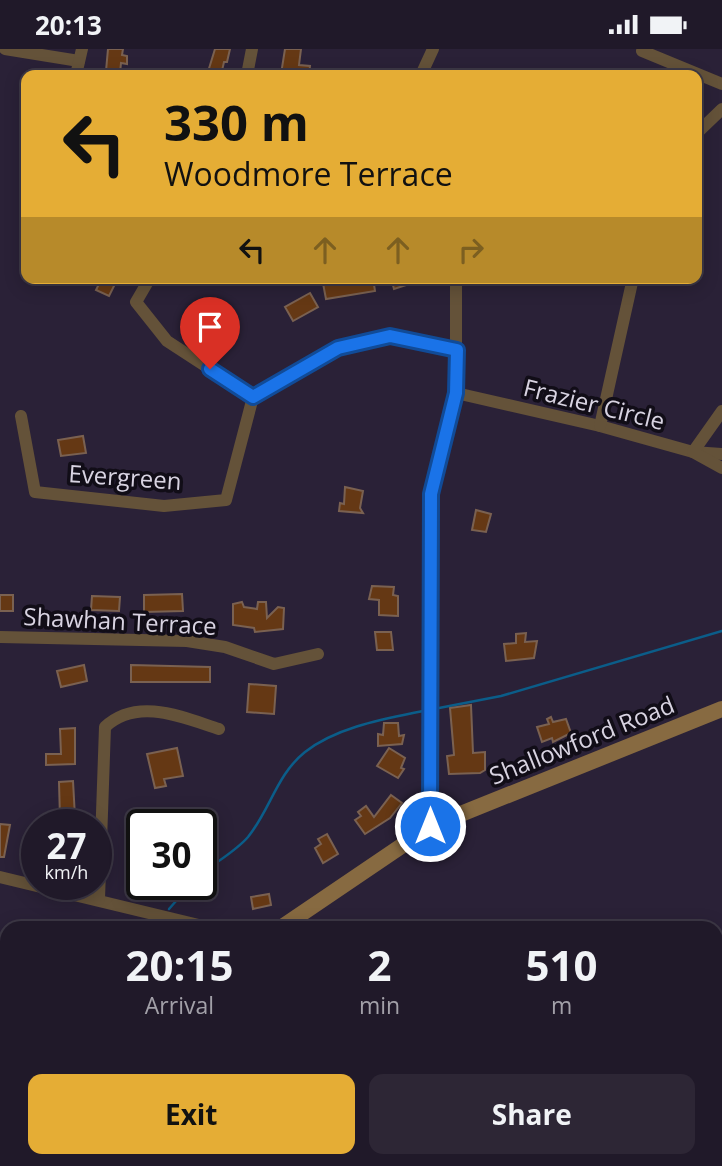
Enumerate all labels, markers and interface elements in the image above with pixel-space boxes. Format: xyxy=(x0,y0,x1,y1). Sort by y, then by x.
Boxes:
text: 20:13 xyxy=(35,7,102,43)
text: 330 m xyxy=(164,89,309,155)
icon: left xyxy=(49,98,140,189)
text: Woodmore Terrace xyxy=(164,152,453,195)
icon: left xyxy=(233,231,271,269)
icon: ahead xyxy=(306,231,344,269)
icon: ahead xyxy=(379,231,417,269)
icon: right xyxy=(452,231,490,269)
pin xyxy=(180,297,240,369)
icon: arrive xyxy=(191,308,229,346)
street label: Frazier Circle xyxy=(520,370,668,437)
street label: Evergreen xyxy=(68,456,183,497)
street label: Shawhan Terrace xyxy=(23,599,218,642)
street label: Shallowford Road xyxy=(484,687,679,792)
position arrow xyxy=(393,789,467,863)
speed limit sign: 30 xyxy=(126,809,217,900)
text: 27 xyxy=(46,822,87,869)
text: km/h xyxy=(45,860,88,884)
text: 20:15 xyxy=(125,936,233,993)
text: 2 xyxy=(367,936,392,993)
text: 510 xyxy=(526,936,598,993)
text: Arrival xyxy=(145,989,214,1021)
text: min xyxy=(359,989,400,1021)
text: m xyxy=(551,989,572,1021)
button: Exit xyxy=(28,1074,355,1154)
button: Share xyxy=(369,1074,695,1154)

